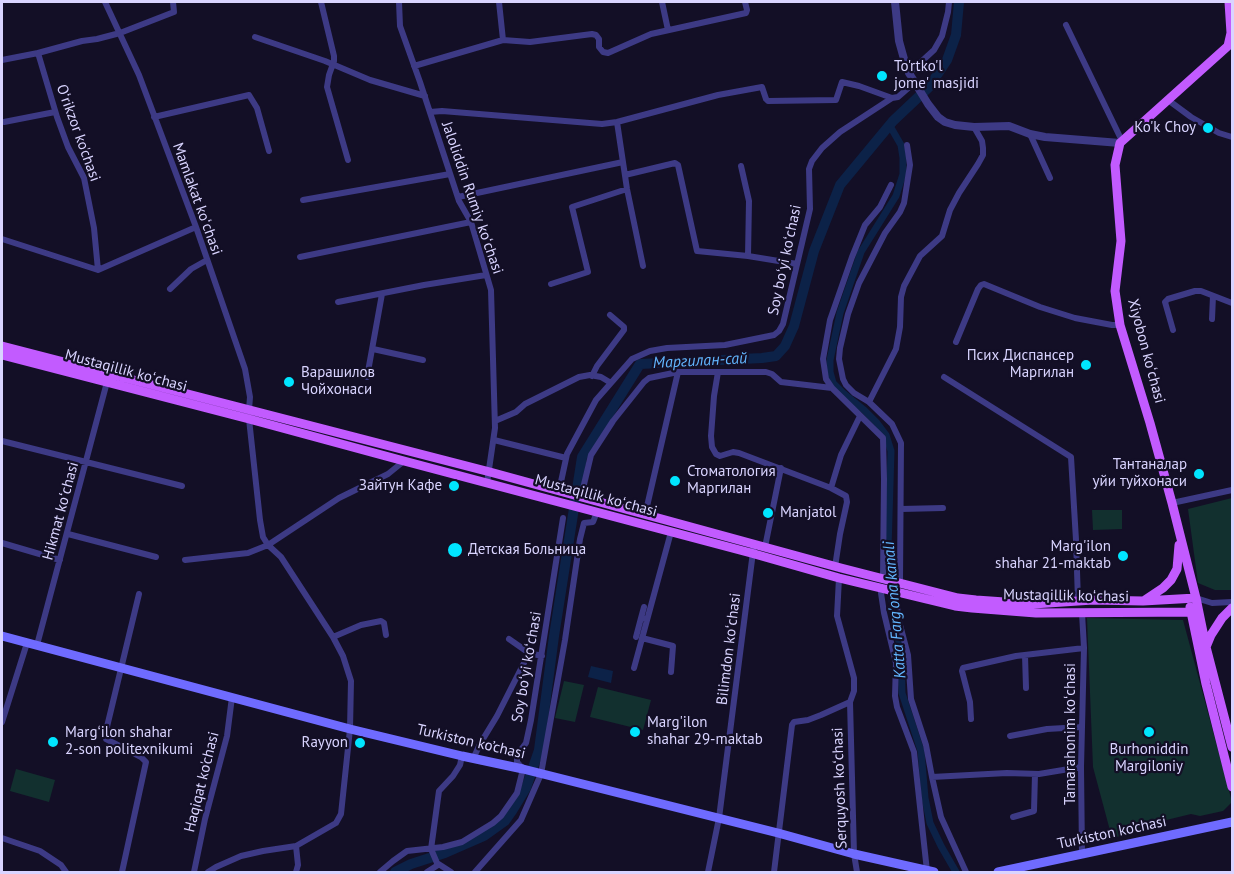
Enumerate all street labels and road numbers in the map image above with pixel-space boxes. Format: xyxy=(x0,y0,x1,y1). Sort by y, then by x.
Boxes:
street label: Oʻrikzor ko'chasi xyxy=(52,82,104,184)
street label: Jaloliddin Rumiy koʻchasi xyxy=(437,119,507,277)
street label: Mamlakat koʻchasi xyxy=(168,140,226,258)
street label: Soy boʻyi koʻchasi xyxy=(765,203,805,317)
street label: Xiyobon koʻchasi xyxy=(1123,297,1169,405)
street label: Mustaqillik koʻchasi xyxy=(63,346,189,396)
street label: Hikmat koʻchasi xyxy=(39,460,83,562)
street label: Mustaqillik koʻchasi xyxy=(533,471,659,521)
street label: Mustaqillik koʻchasi xyxy=(1003,586,1129,606)
street label: Bilimdon koʻchasi xyxy=(713,592,745,706)
street label: Soy boʻyi koʻchasi xyxy=(508,610,546,724)
street label: Tamarahonim koʻchasi xyxy=(1062,663,1080,805)
street label: Turkiston ko’chasi xyxy=(415,721,527,763)
street label: Serquyosh koʻchasi xyxy=(829,727,851,849)
street label: Haqiqat ko'chasi xyxy=(181,730,223,834)
street label: Turkiston ko’chasi xyxy=(1056,813,1168,853)

